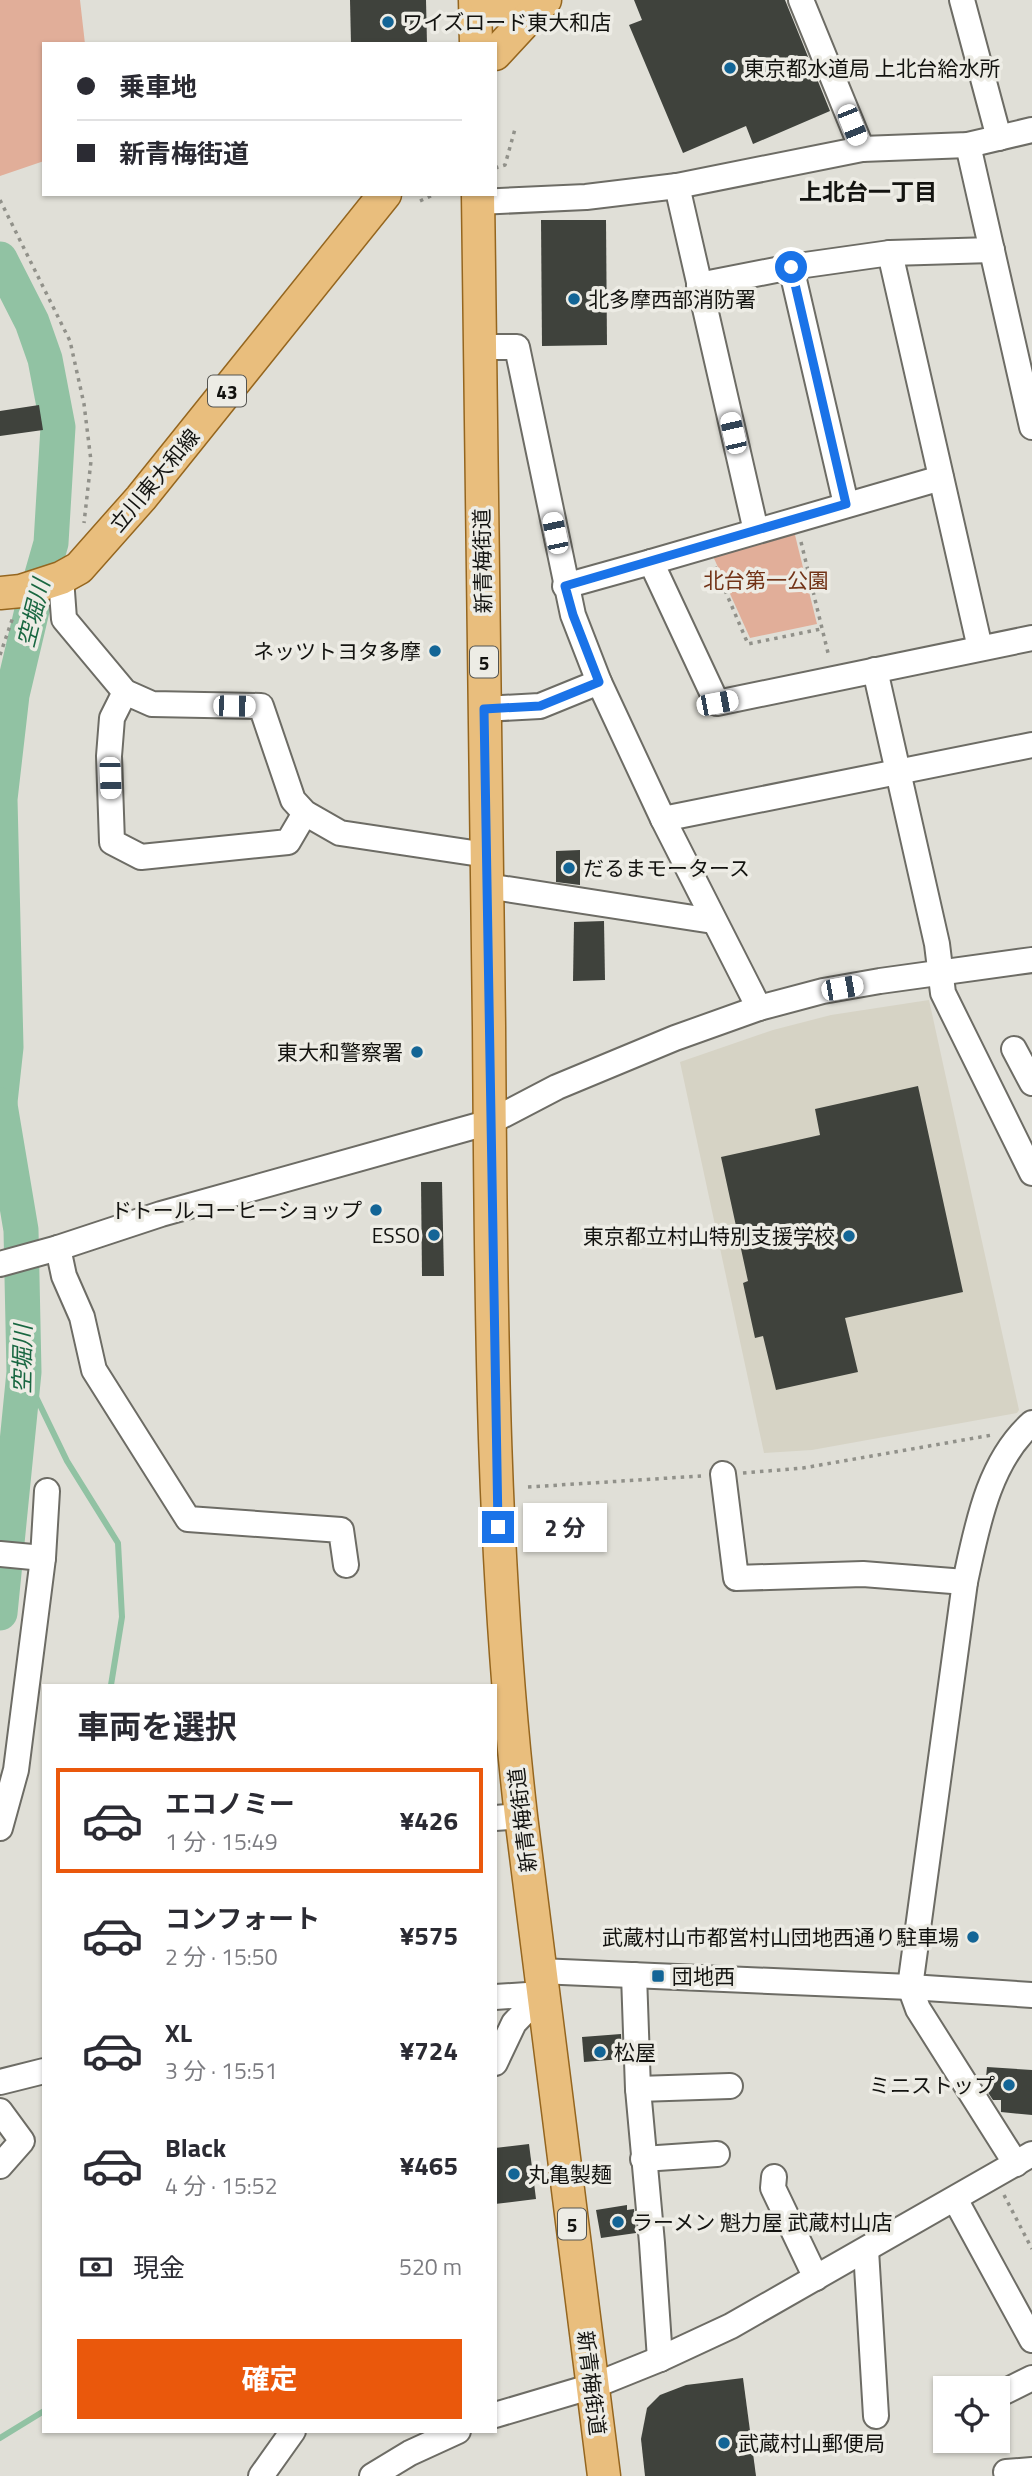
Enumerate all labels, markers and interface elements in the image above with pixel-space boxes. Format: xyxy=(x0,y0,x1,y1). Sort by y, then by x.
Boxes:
place label: ワイズロード東大和店 xyxy=(402,6,611,38)
marker: ワイズロード東大和店 xyxy=(380,14,396,30)
place label: 東京都水道局 上北台給水所 xyxy=(744,52,1001,84)
marker: 東京都水道局 上北台給水所 xyxy=(722,60,738,76)
text: 乗車地 xyxy=(119,67,197,106)
car xyxy=(835,102,870,148)
text: 新青梅街道 xyxy=(119,134,249,173)
district label: 上北台一丁目 xyxy=(799,174,937,209)
route start xyxy=(775,251,807,283)
place label: 北多摩西部消防署 xyxy=(588,283,756,315)
marker: 北多摩西部消防署 xyxy=(566,291,582,307)
road number: 43 xyxy=(208,376,246,406)
car xyxy=(719,410,748,456)
street label: 立川東大和線 xyxy=(101,421,207,539)
street label: 新青梅街道 xyxy=(465,508,499,614)
car xyxy=(541,510,570,556)
park label: 北台第一公園 xyxy=(703,564,829,596)
water label: 空堀川 xyxy=(8,572,59,651)
place label: ネッツトヨタ多摩 xyxy=(253,635,421,667)
marker: ネッツトヨタ多摩 xyxy=(427,643,443,659)
road number: 5 xyxy=(470,646,498,678)
car xyxy=(695,689,740,717)
car xyxy=(213,695,256,717)
car xyxy=(99,757,122,799)
place label: だるまモータース xyxy=(583,852,750,884)
marker: だるまモータース xyxy=(561,860,577,876)
car xyxy=(820,974,865,1002)
place label: 東大和警察署 xyxy=(277,1036,403,1068)
marker: 東大和警察署 xyxy=(409,1044,425,1060)
place label: ドトールコーヒーショップ xyxy=(111,1194,362,1226)
marker: ドトールコーヒーショップ xyxy=(368,1202,384,1218)
place label: ESSO xyxy=(372,1219,420,1251)
place label: 東京都立村山特別支援学校 xyxy=(583,1220,835,1252)
marker: ESSO xyxy=(426,1227,442,1243)
marker: 東京都立村山特別支援学校 xyxy=(841,1228,857,1244)
water label: 空堀川 xyxy=(4,1321,40,1394)
callout: 2 分 xyxy=(522,1502,606,1552)
text: 2 分 xyxy=(545,1510,585,1545)
route end xyxy=(482,1511,514,1543)
text: 車両を選択 xyxy=(77,1702,237,1750)
street label: 新青梅街道 xyxy=(500,1766,544,1874)
text: エコノミー xyxy=(165,1784,295,1823)
icon: car xyxy=(81,1789,144,1852)
text: ¥426 xyxy=(400,1801,458,1840)
text: 1 分 · 15:49 xyxy=(165,1824,278,1859)
text: コンフォート xyxy=(165,1899,320,1938)
icon: car xyxy=(81,1904,144,1967)
text: ¥575 xyxy=(400,1916,458,1955)
place label: 武蔵村山市都営村山団地西通り駐車場 xyxy=(602,1921,959,1953)
marker: 武蔵村山市都営村山団地西通り駐車場 xyxy=(965,1929,981,1945)
text: 2 分 · 15:50 xyxy=(165,1939,278,1974)
place label: 団地西 xyxy=(672,1960,735,1992)
marker: 団地西 xyxy=(650,1968,666,1984)
text: XL xyxy=(165,2013,192,2052)
icon: car xyxy=(81,2019,144,2082)
text: ¥724 xyxy=(400,2031,458,2070)
place label: 松屋 xyxy=(614,2036,656,2068)
marker: 松屋 xyxy=(592,2044,608,2060)
text: 3 分 · 15:51 xyxy=(165,2053,278,2088)
place label: ミニストップ xyxy=(869,2069,995,2101)
marker: ミニストップ xyxy=(1001,2077,1017,2093)
text: Black xyxy=(165,2128,226,2167)
icon: car xyxy=(81,2134,144,2197)
text: ¥465 xyxy=(400,2146,458,2185)
place label: 丸亀製麺 xyxy=(528,2158,612,2190)
marker: 丸亀製麺 xyxy=(506,2166,522,2182)
text: 4 分 · 15:52 xyxy=(165,2168,278,2203)
place label: ラーメン 魁力屋 武蔵村山店 xyxy=(632,2206,892,2238)
road number: 5 xyxy=(558,2208,586,2240)
marker: ラーメン 魁力屋 武蔵村山店 xyxy=(610,2214,626,2230)
icon: cash xyxy=(77,2248,115,2286)
text: 現金 xyxy=(133,2248,185,2287)
text: 520 m xyxy=(399,2249,462,2284)
street label: 新青梅街道 xyxy=(570,2329,614,2437)
button: 確定 xyxy=(77,2339,462,2419)
map controls xyxy=(933,2376,1010,2453)
button: locate xyxy=(933,2376,1010,2453)
place label: 武蔵村山郵便局 xyxy=(738,2427,885,2459)
marker: 武蔵村山郵便局 xyxy=(716,2435,732,2451)

